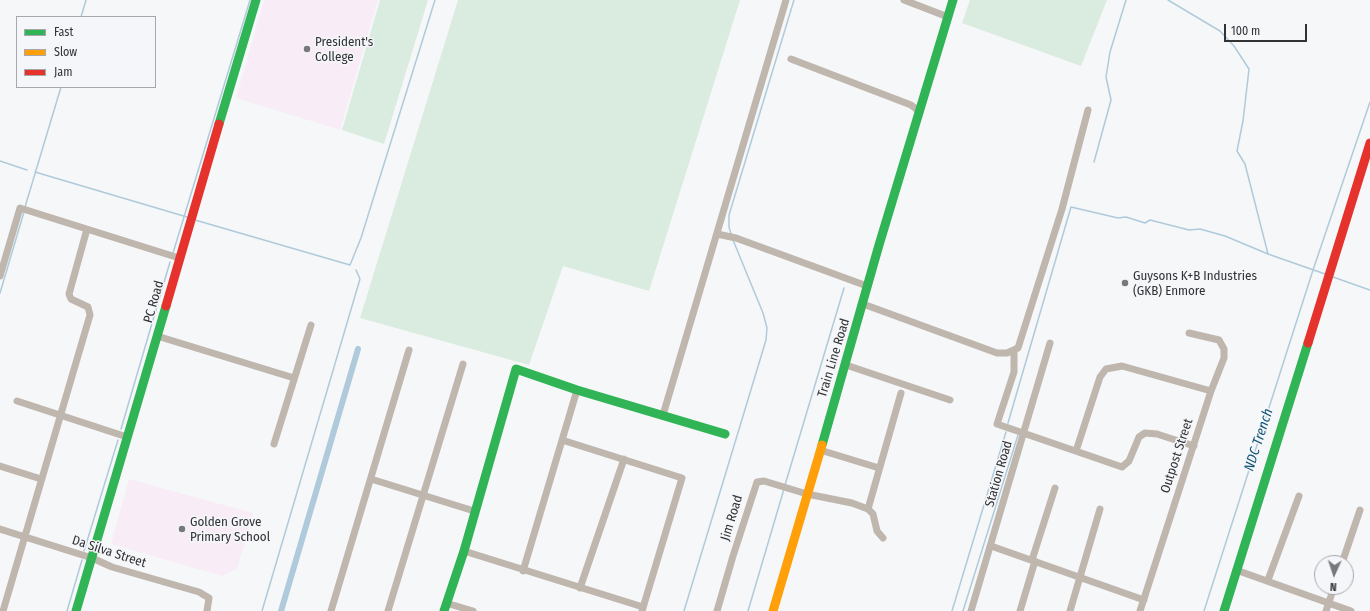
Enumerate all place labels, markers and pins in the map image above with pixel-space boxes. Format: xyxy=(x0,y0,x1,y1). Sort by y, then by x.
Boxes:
place label: President's College xyxy=(315,34,373,65)
marker: President's College xyxy=(302,44,312,54)
place label: Guysons K+B Industries (GKB) Enmore xyxy=(1133,268,1257,299)
marker: Guysons K+B Industries (GKB) Enmore xyxy=(1120,278,1130,288)
place label: Golden Grove Primary School xyxy=(190,514,270,545)
marker: Golden Grove Primary School xyxy=(177,524,187,534)

